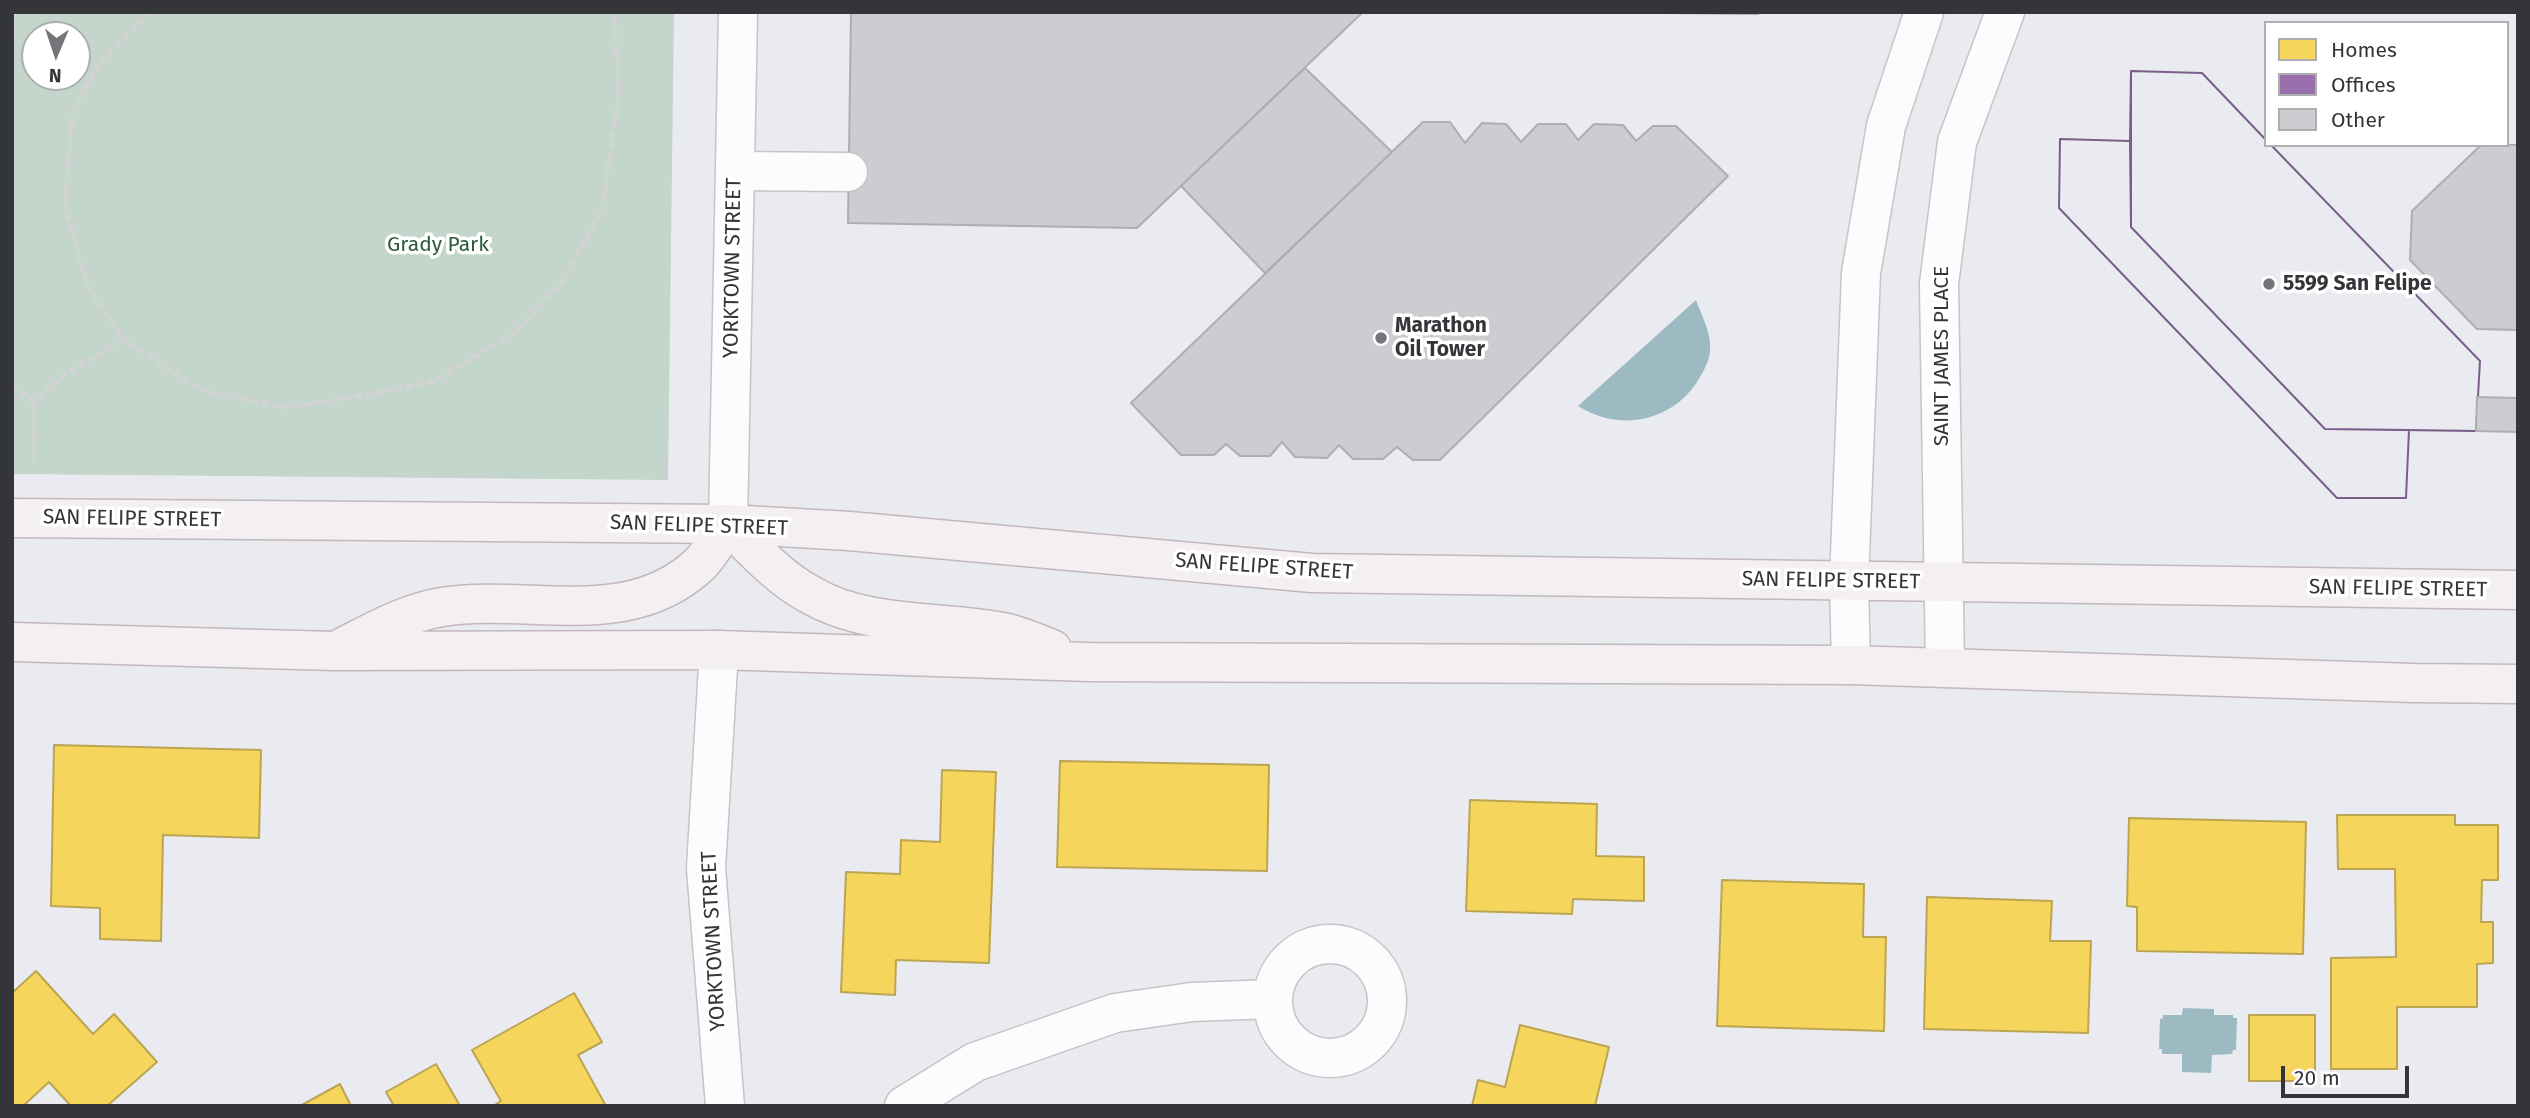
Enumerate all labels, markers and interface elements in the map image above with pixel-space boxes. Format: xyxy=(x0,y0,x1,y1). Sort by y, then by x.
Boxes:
north arrow xyxy=(21,21,91,91)
legend xyxy=(2264,21,2509,147)
text: Homes xyxy=(2331,37,2397,63)
text: N xyxy=(49,64,62,87)
text: Offices xyxy=(2331,72,2396,98)
text: Other xyxy=(2331,107,2385,133)
street label: YORKTOWN STREET xyxy=(719,178,747,358)
park label: Grady Park xyxy=(387,232,489,258)
street label: SAINT JAMES PLACE xyxy=(1929,266,1955,446)
place label: 5599 San Felipe xyxy=(2283,271,2432,297)
marker: 5599 San Felipe xyxy=(2261,276,2277,292)
place label: Marathon Oil Tower xyxy=(1395,313,1487,363)
marker: Marathon Oil Tower xyxy=(1373,330,1389,346)
street label: SAN FELIPE STREET xyxy=(43,505,221,533)
street label: SAN FELIPE STREET xyxy=(609,510,789,542)
street label: SAN FELIPE STREET xyxy=(1174,548,1354,586)
street label: SAN FELIPE STREET xyxy=(1742,567,1920,595)
street label: SAN FELIPE STREET xyxy=(2309,575,2487,603)
street label: YORKTOWN STREET xyxy=(697,850,731,1032)
scale bar xyxy=(2285,1052,2413,1096)
text: 20 m xyxy=(2294,1065,2340,1091)

